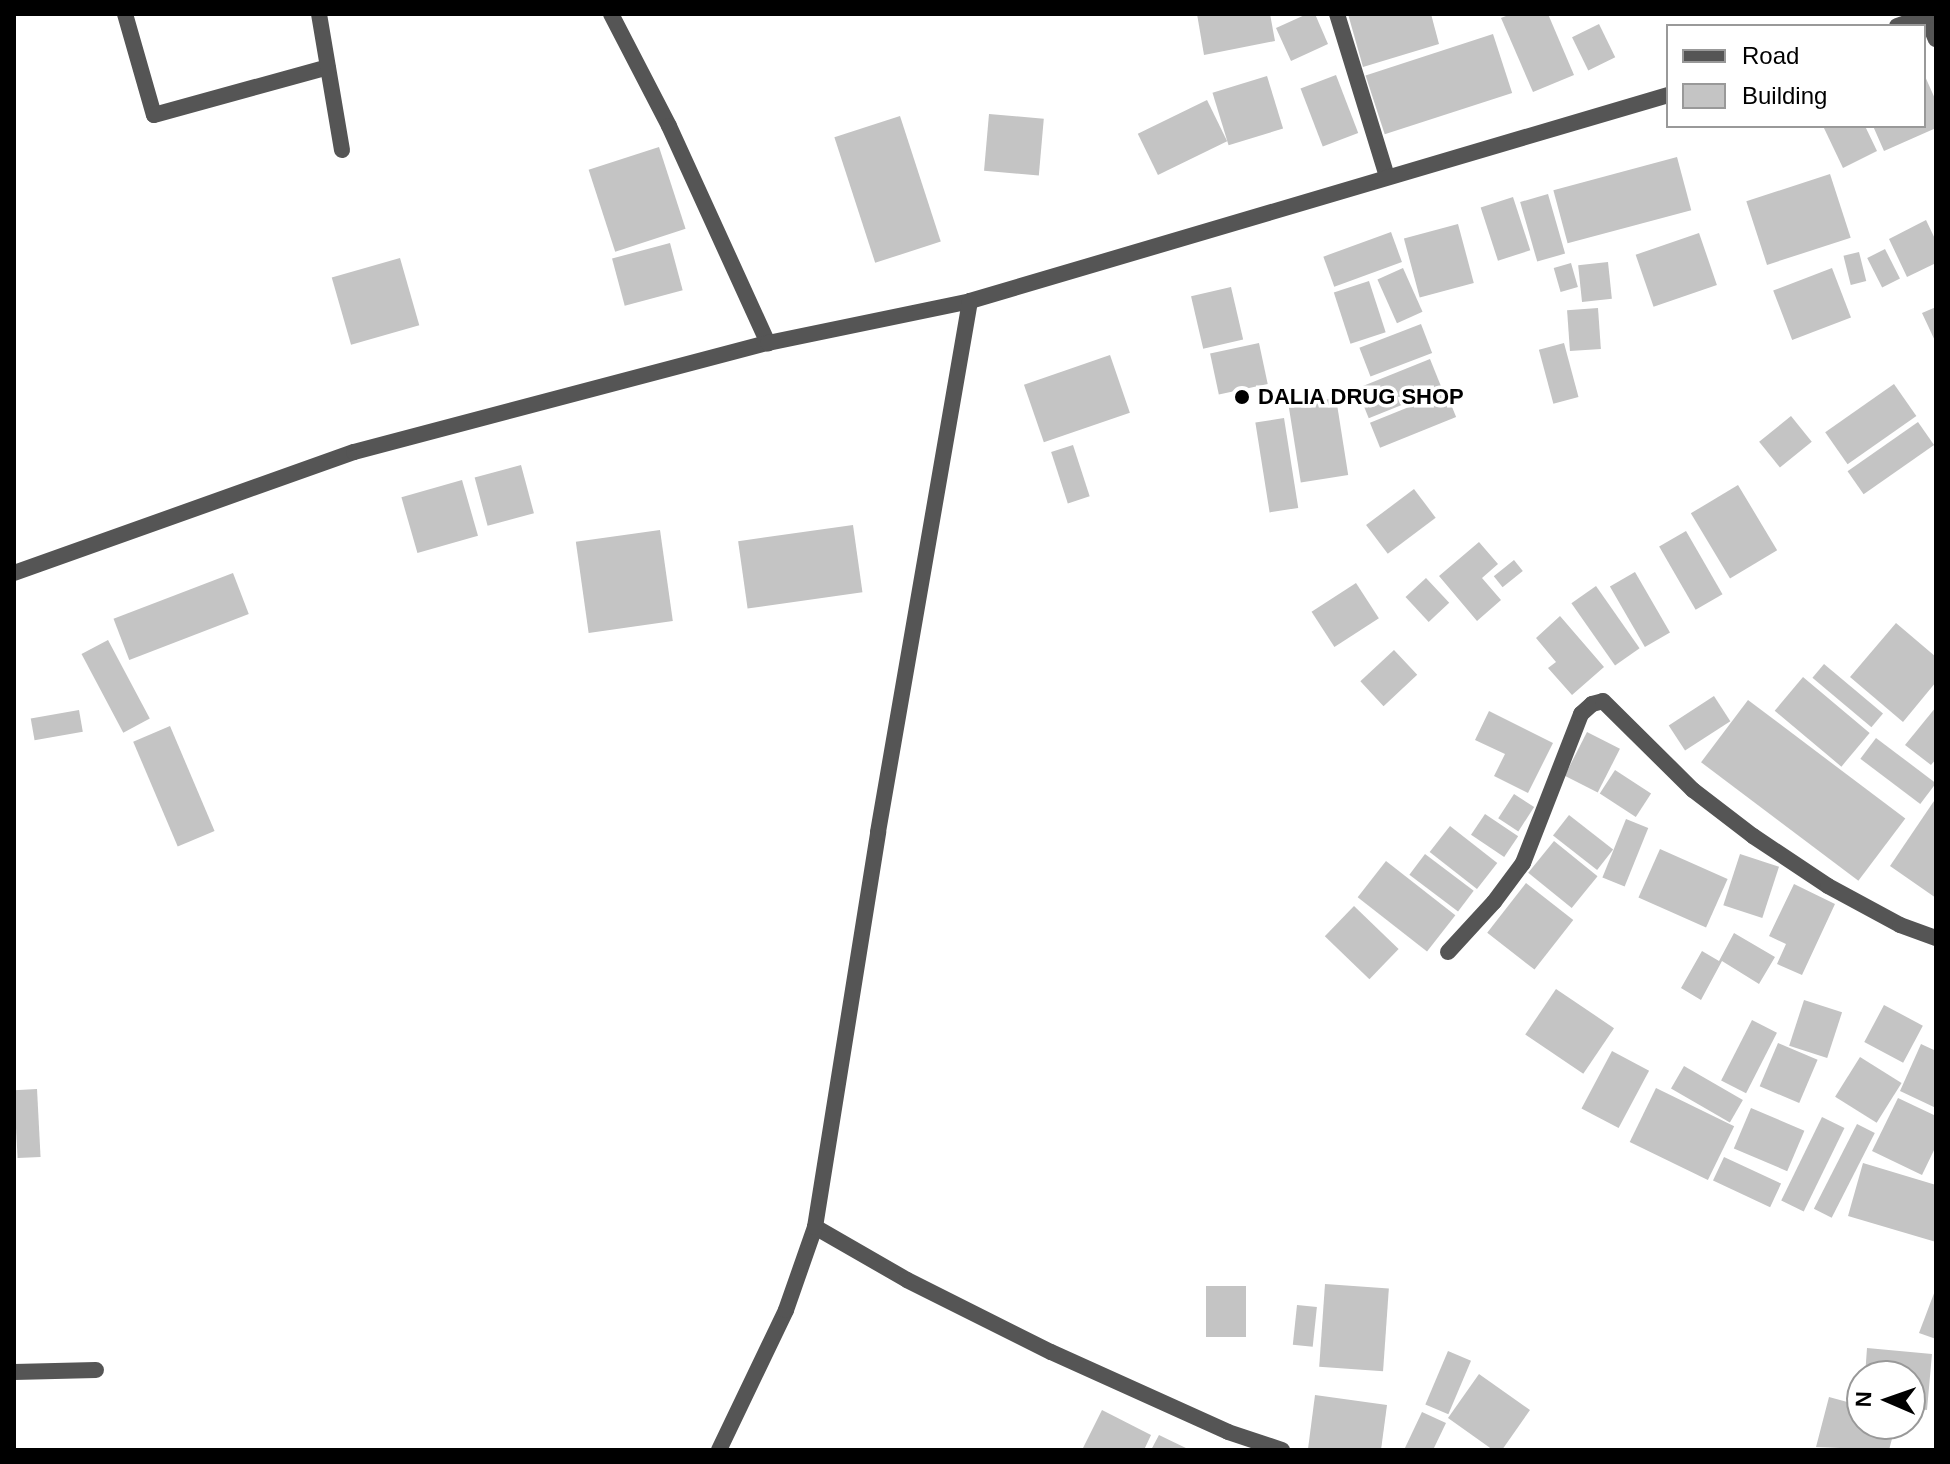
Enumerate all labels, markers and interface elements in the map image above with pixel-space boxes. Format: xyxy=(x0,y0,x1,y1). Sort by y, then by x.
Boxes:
legend xyxy=(1666,24,1926,128)
text: Road xyxy=(1742,42,1799,69)
text: Building xyxy=(1742,82,1827,109)
place label: DALIA DRUG SHOP xyxy=(1258,384,1465,410)
marker: DALIA DRUG SHOP xyxy=(1233,388,1251,406)
north arrow xyxy=(1846,1360,1926,1440)
text: N xyxy=(1851,1391,1876,1408)

